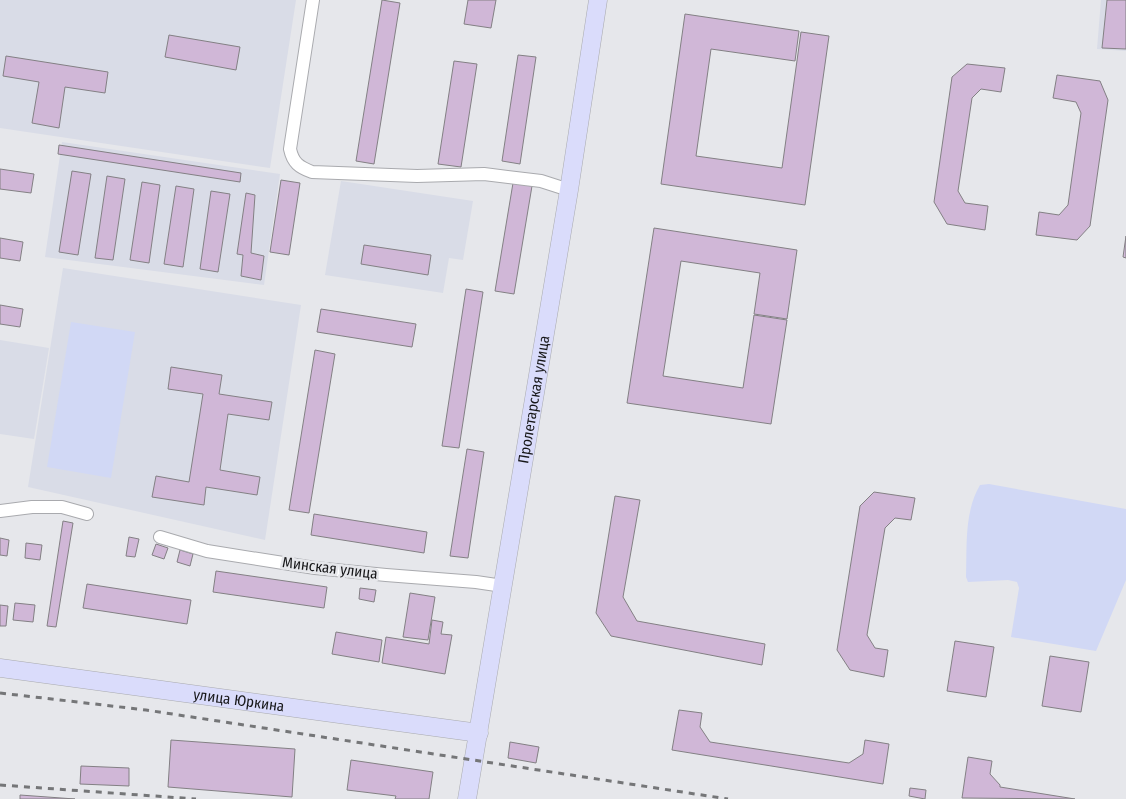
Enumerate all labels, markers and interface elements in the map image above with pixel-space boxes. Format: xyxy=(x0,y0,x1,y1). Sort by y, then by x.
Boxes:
street label: Пролетарская улица xyxy=(514,334,553,465)
street label: Минская улица xyxy=(281,553,379,583)
street label: улица Юркина xyxy=(192,685,286,715)

